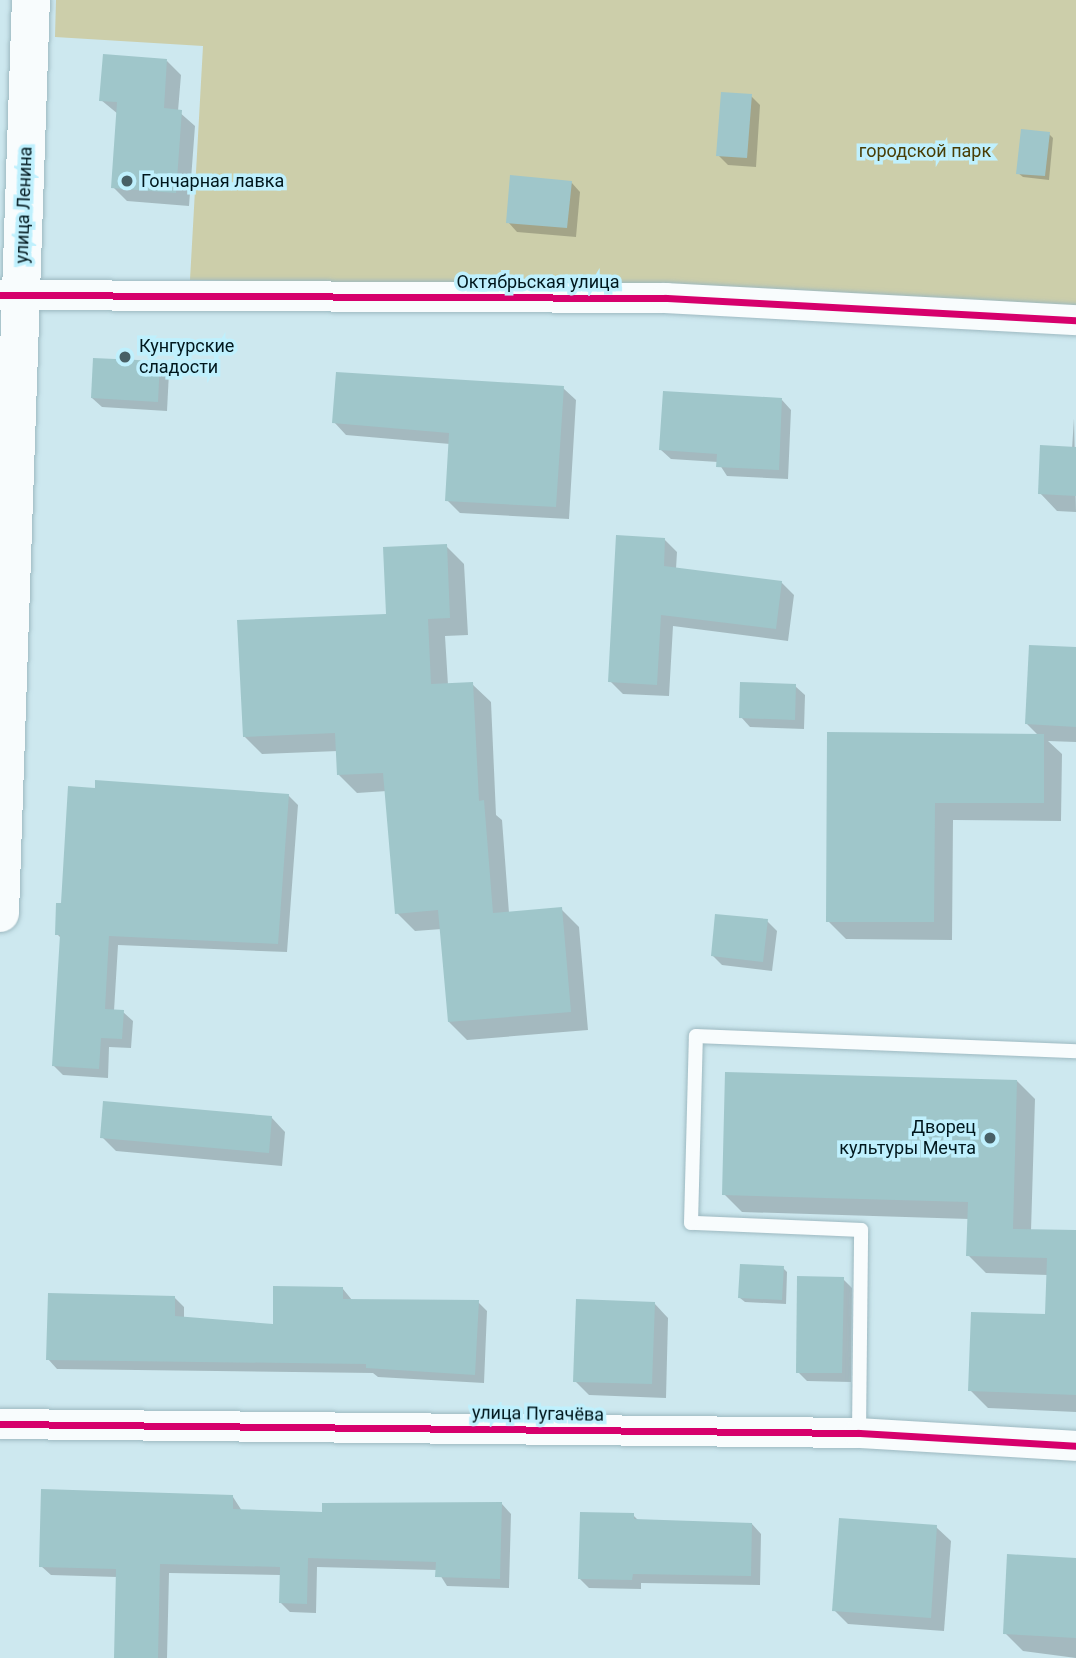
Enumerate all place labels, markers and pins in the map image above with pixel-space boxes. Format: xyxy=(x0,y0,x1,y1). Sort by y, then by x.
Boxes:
place label: Гончарная лавка xyxy=(141,170,284,192)
marker: Гончарная лавка xyxy=(119,173,135,189)
place label: Кунгурские сладости xyxy=(139,336,234,378)
marker: Кунгурские сладости xyxy=(117,349,133,365)
place label: Дворец культуры Мечта xyxy=(839,1117,976,1160)
marker: Дворец культуры Мечта xyxy=(982,1130,998,1146)

